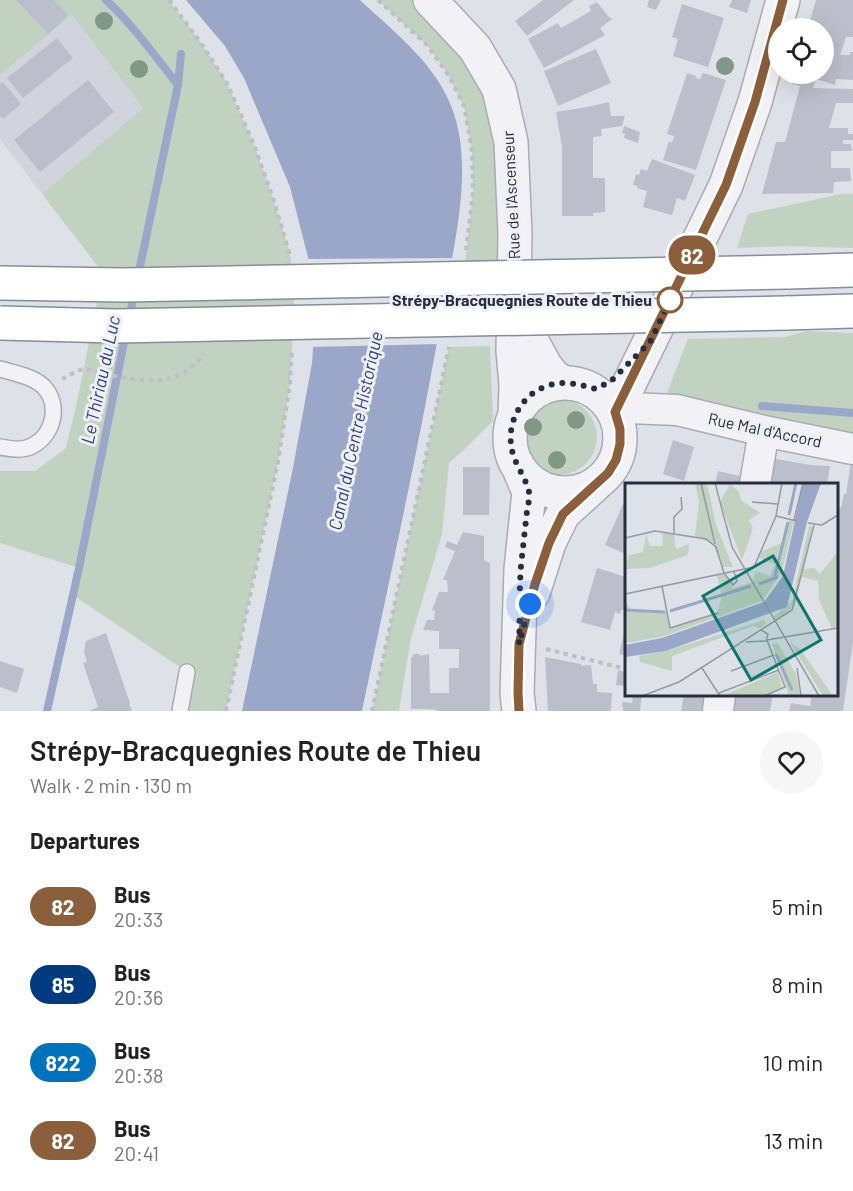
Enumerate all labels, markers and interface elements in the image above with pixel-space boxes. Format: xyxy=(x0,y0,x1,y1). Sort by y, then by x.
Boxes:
map controls xyxy=(768,18,834,84)
button: locate xyxy=(768,18,834,84)
street label: Rue de l'Ascenseur xyxy=(498,130,523,260)
line badge: 82 xyxy=(665,236,719,274)
text: 82 xyxy=(680,243,704,268)
marker: Strépy-Bracquegnies Route de Thieu xyxy=(657,287,683,313)
place label: Strépy-Bracquegnies Route de Thieu xyxy=(392,290,652,309)
water label: Le Thiriau du Luc xyxy=(76,314,124,446)
water label: Canal du Centre Historique xyxy=(323,329,387,532)
street label: Rue Mal d'Accord xyxy=(707,408,824,451)
inset map xyxy=(625,483,838,696)
your location xyxy=(515,589,545,619)
button: heart xyxy=(760,731,823,794)
text: Strépy-Bracquegnies Route de Thieu xyxy=(30,733,481,767)
text: Walk · 2 min · 130 m xyxy=(30,773,192,797)
text: Departures xyxy=(30,827,140,853)
text: Bus xyxy=(114,881,151,907)
text: 5 min xyxy=(772,893,823,919)
text: 82 xyxy=(51,894,75,919)
text: 20:33 xyxy=(114,907,163,931)
text: Bus xyxy=(114,959,151,985)
text: 8 min xyxy=(771,971,823,997)
text: 85 xyxy=(52,972,74,997)
text: 20:36 xyxy=(114,985,163,1009)
text: Bus xyxy=(114,1037,151,1063)
text: 10 min xyxy=(763,1049,823,1075)
text: 822 xyxy=(46,1050,80,1075)
text: 20:38 xyxy=(114,1063,164,1087)
text: Bus xyxy=(114,1115,151,1141)
text: 13 min xyxy=(764,1127,823,1153)
text: 82 xyxy=(51,1128,75,1153)
text: 20:41 xyxy=(114,1141,159,1165)

